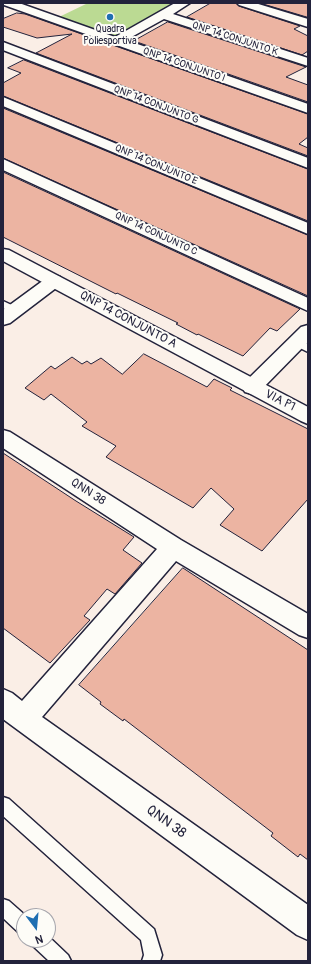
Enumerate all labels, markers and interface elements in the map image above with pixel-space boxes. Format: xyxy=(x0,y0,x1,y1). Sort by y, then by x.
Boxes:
marker: Quadra Poliesportiva xyxy=(105,12,115,22)
street label: QNP 14 CONJUNTO K xyxy=(191,19,279,59)
place label: Quadra Poliesportiva xyxy=(83,23,137,46)
street label: QNP 14 CONJUNTO I xyxy=(141,45,227,85)
street label: QNP 14 CONJUNTO G xyxy=(112,83,200,127)
street label: QNP 14 CONJUNTO E xyxy=(113,142,199,188)
street label: QNP 14 CONJUNTO C xyxy=(113,210,199,258)
street label: QNP 14 CONJUNTO A xyxy=(77,288,179,352)
street label: VIA P1 xyxy=(262,387,298,415)
street label: QNN 38 xyxy=(68,475,108,509)
street label: QNN 38 xyxy=(143,802,189,842)
north arrow xyxy=(16,908,56,948)
text: N xyxy=(34,932,45,946)

